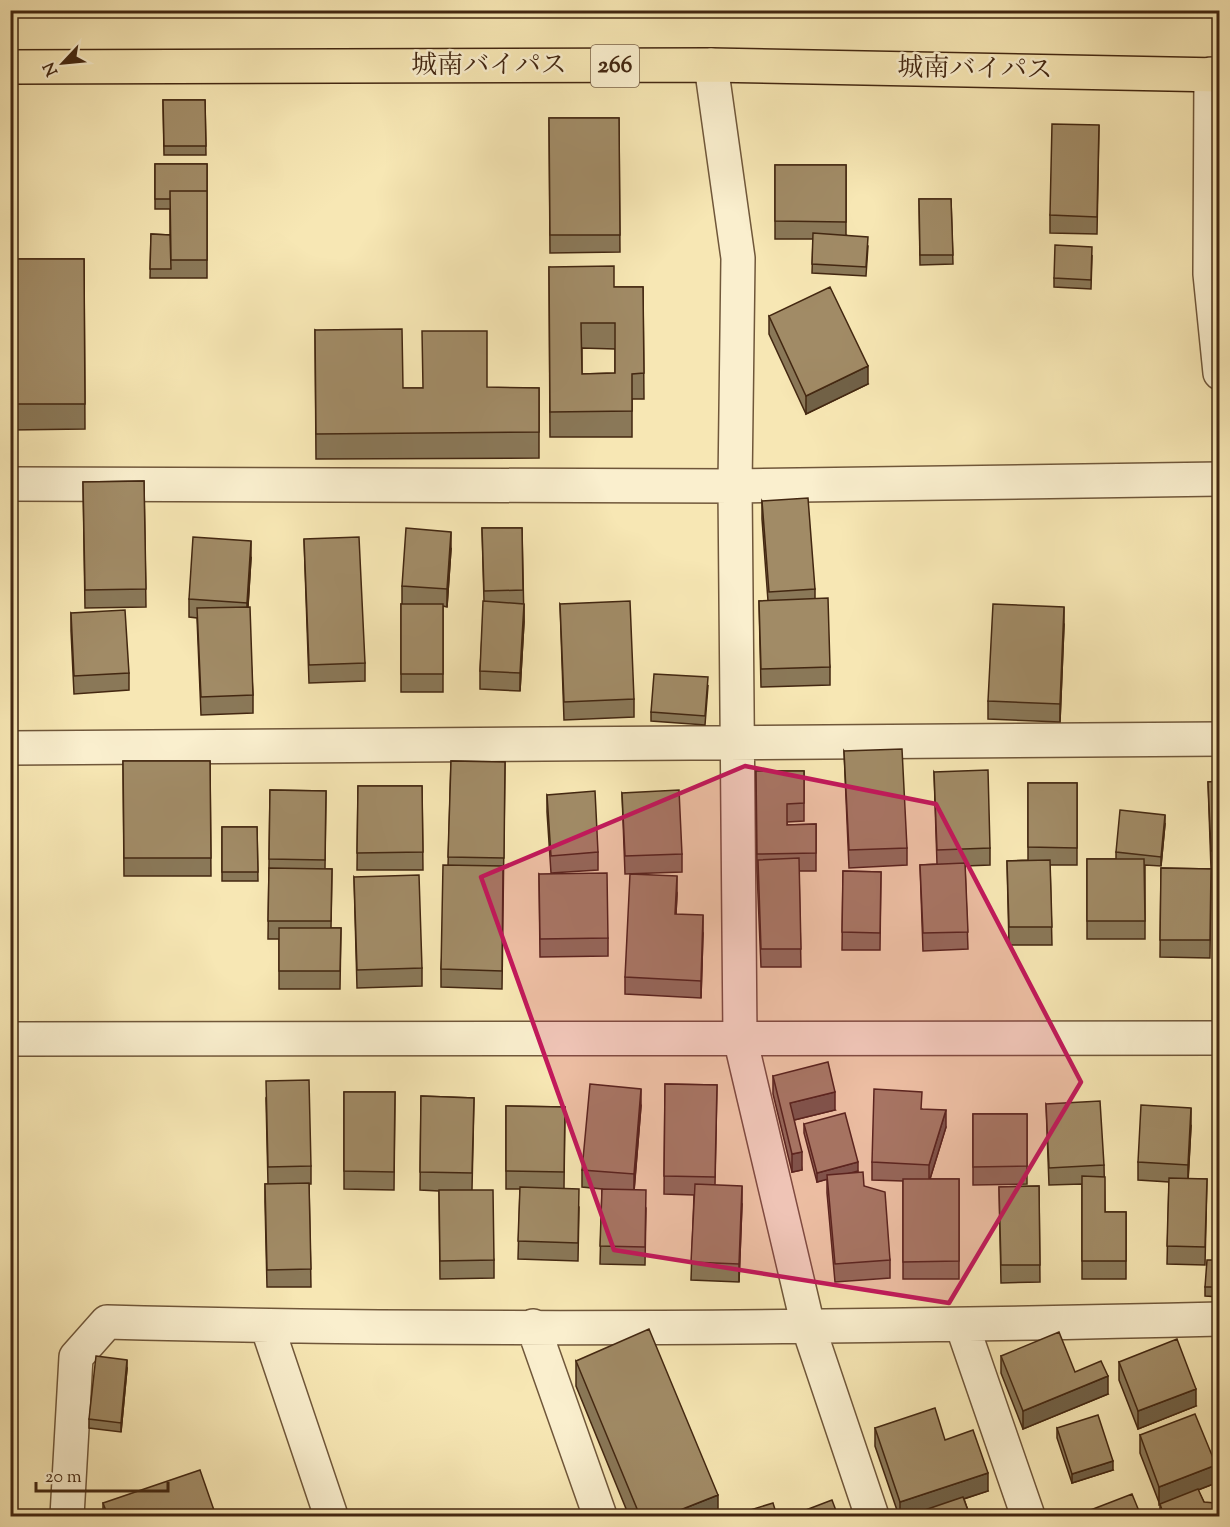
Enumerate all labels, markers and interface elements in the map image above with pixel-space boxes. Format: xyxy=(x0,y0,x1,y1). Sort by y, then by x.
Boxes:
north arrow xyxy=(33,33,93,93)
road number: 266 xyxy=(591,45,639,87)
street label: 城南バイパス xyxy=(411,48,567,85)
street label: 城南バイパス xyxy=(897,50,1053,90)
text: N xyxy=(39,57,65,79)
scale bar xyxy=(36,1455,168,1493)
text: 20 m xyxy=(45,1465,82,1491)

